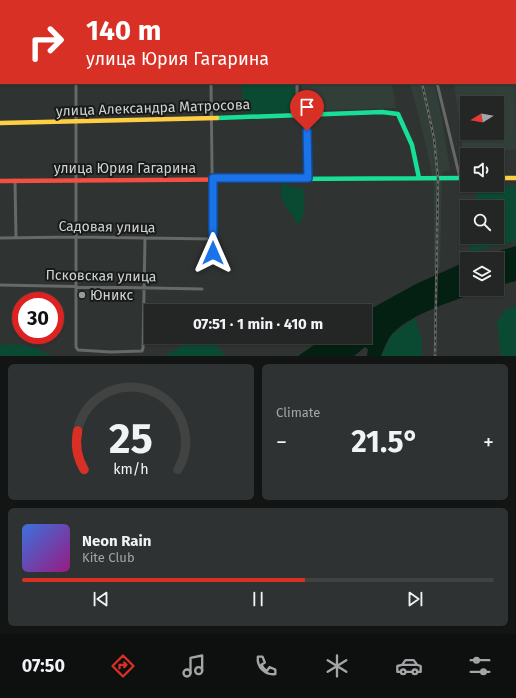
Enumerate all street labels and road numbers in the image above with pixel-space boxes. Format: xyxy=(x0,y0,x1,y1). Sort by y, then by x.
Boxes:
street label: улица Александра Матросова xyxy=(56,96,250,120)
street label: улица Юрия Гагарина xyxy=(54,160,196,177)
street label: Садовая улица xyxy=(58,218,156,236)
street label: Псковская улица xyxy=(45,267,157,285)

